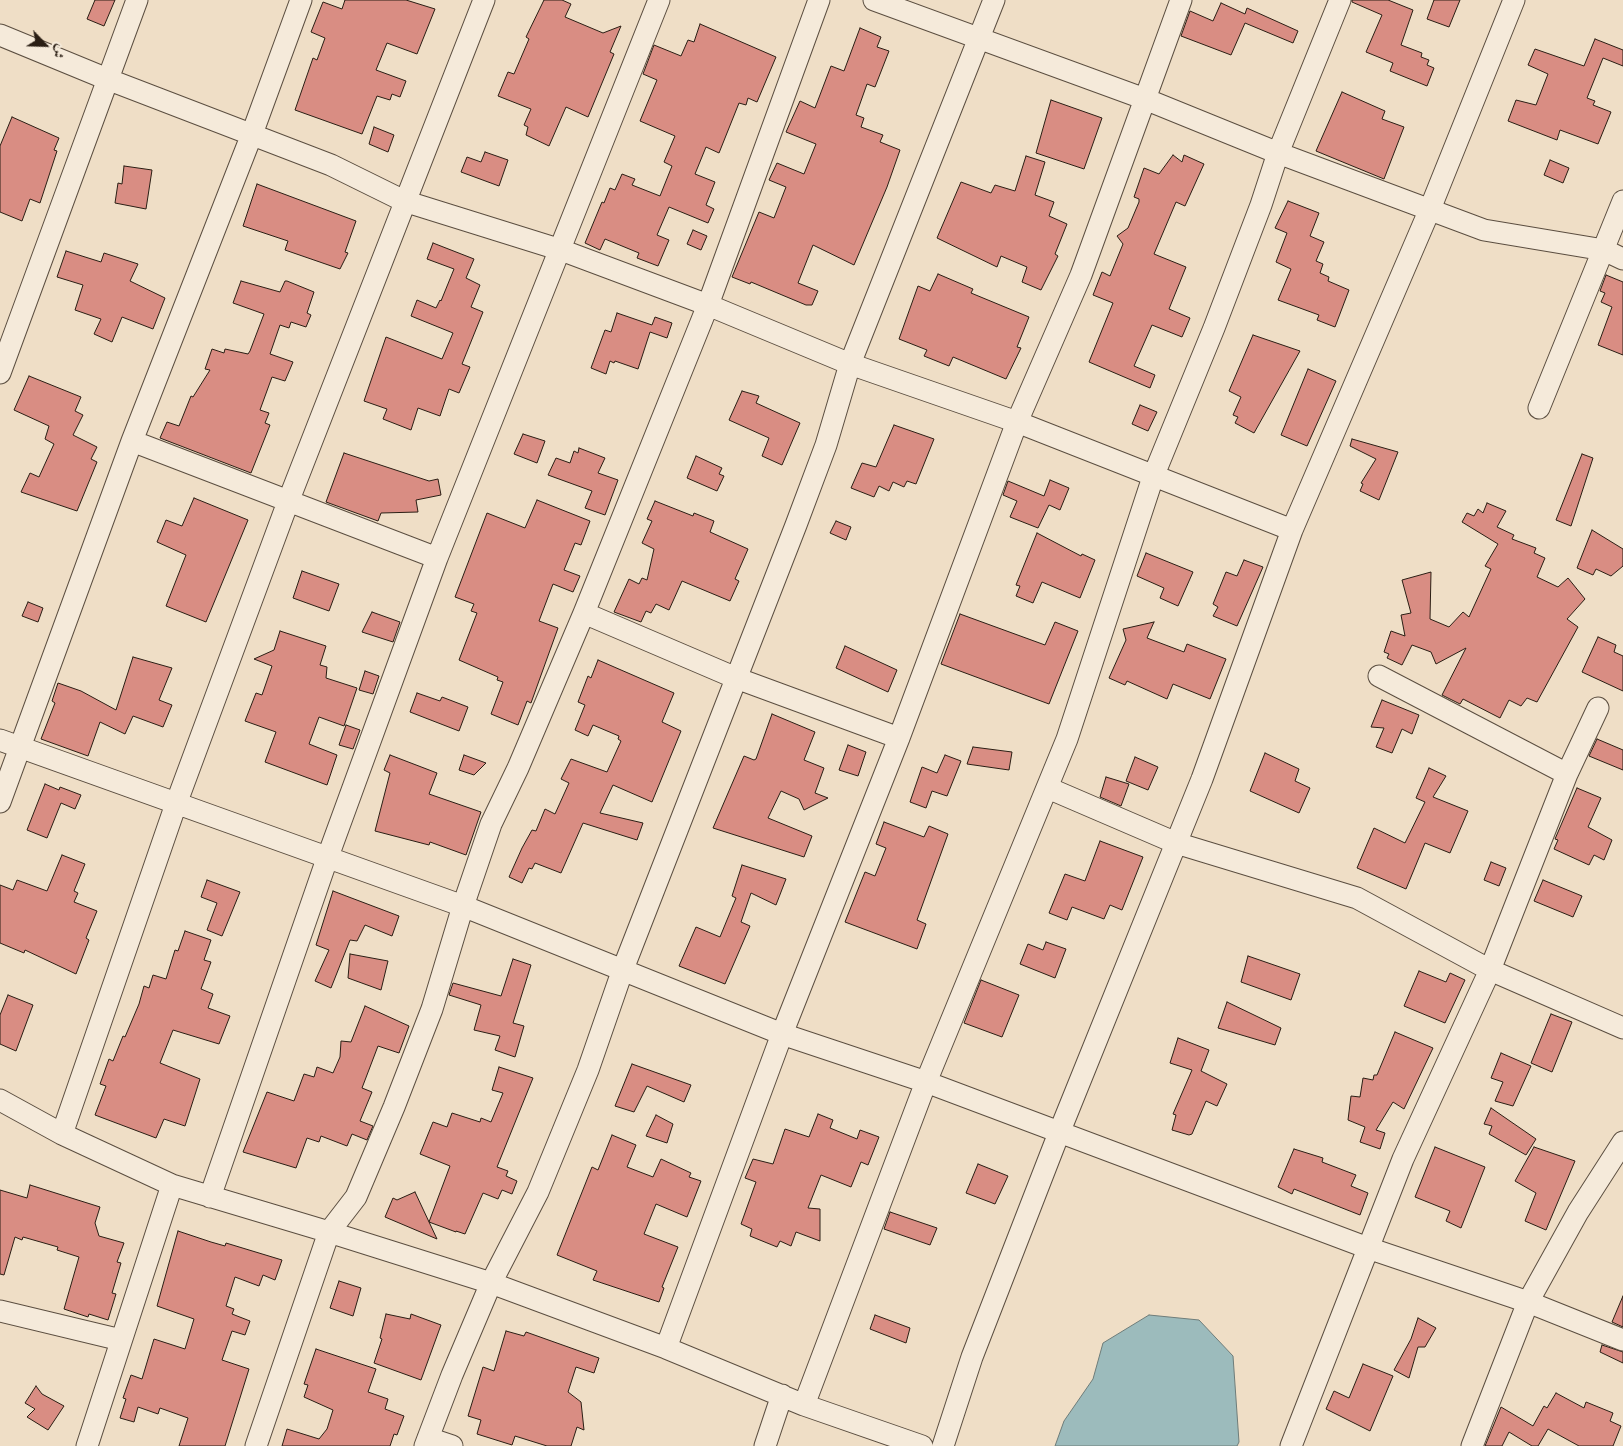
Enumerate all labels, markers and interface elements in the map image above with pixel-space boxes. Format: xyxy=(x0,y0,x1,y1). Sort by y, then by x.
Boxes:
north arrow xyxy=(20,20,70,70)
text: ش xyxy=(48,41,70,61)

